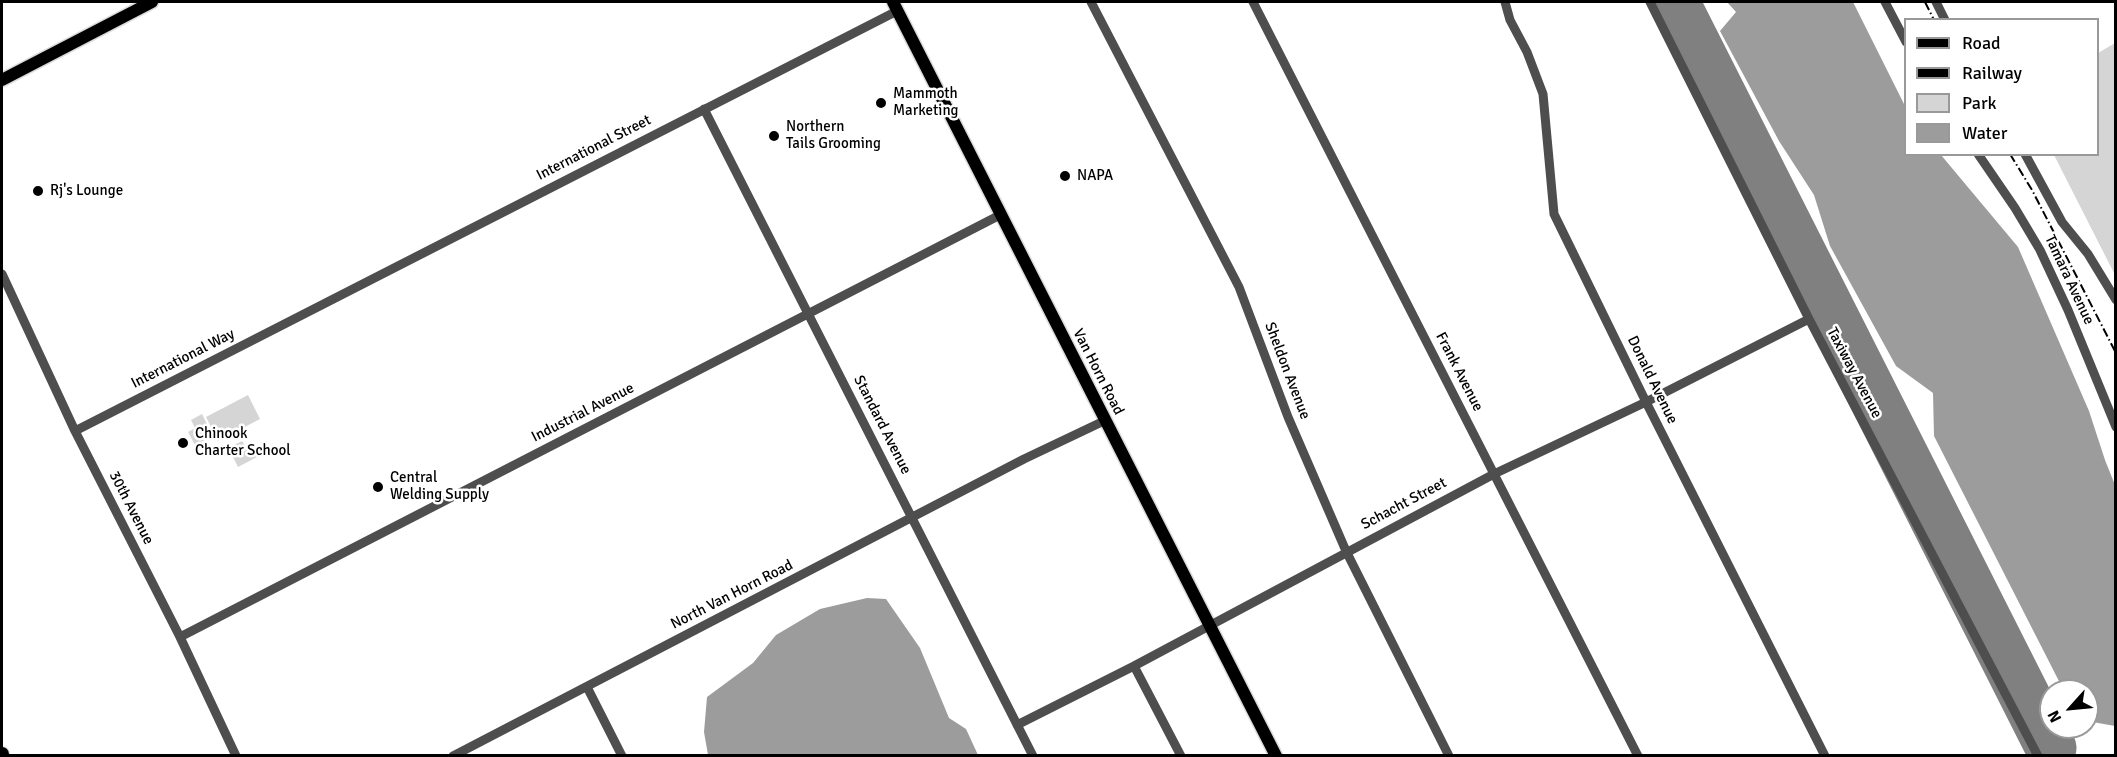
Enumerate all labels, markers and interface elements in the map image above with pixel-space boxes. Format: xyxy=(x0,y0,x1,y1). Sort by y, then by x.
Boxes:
legend xyxy=(1904,18,2099,156)
text: Road xyxy=(1962,32,2001,54)
text: Railway xyxy=(1962,62,2022,84)
place label: Mammoth Marketing xyxy=(893,85,959,120)
text: Park xyxy=(1962,92,1997,114)
marker: Mammoth Marketing xyxy=(874,96,888,110)
street label: International Street xyxy=(534,111,654,185)
place label: Northern Tails Grooming xyxy=(786,118,881,153)
text: Water xyxy=(1962,122,2007,144)
marker: Northern Tails Grooming xyxy=(767,129,781,143)
place label: NAPA xyxy=(1077,167,1113,185)
marker: NAPA xyxy=(1058,169,1072,183)
place label: Rj's Lounge xyxy=(50,182,123,200)
marker: Rj's Lounge xyxy=(31,184,45,198)
street label: Tamara Avenue xyxy=(2040,232,2098,328)
street label: Sheldon Avenue xyxy=(1260,320,1314,422)
street label: International Way xyxy=(128,325,238,393)
street label: Taxiway Avenue xyxy=(1823,325,1885,421)
street label: Van Horn Road xyxy=(1069,326,1127,418)
street label: Frank Avenue xyxy=(1431,329,1487,415)
street label: Donald Avenue xyxy=(1623,333,1681,427)
street label: Standard Avenue xyxy=(849,373,915,477)
street label: Industrial Avenue xyxy=(529,379,637,447)
place label: Chinook Charter School xyxy=(195,425,291,460)
marker: Chinook Charter School xyxy=(176,436,190,450)
street label: 30th Avenue xyxy=(105,468,157,548)
place label: Central Welding Supply xyxy=(390,469,489,504)
street label: Schacht Street xyxy=(1358,474,1450,534)
marker: Central Welding Supply xyxy=(371,480,385,494)
street label: North Van Horn Road xyxy=(668,556,796,634)
north arrow xyxy=(2039,679,2099,739)
text: N xyxy=(2043,707,2066,726)

